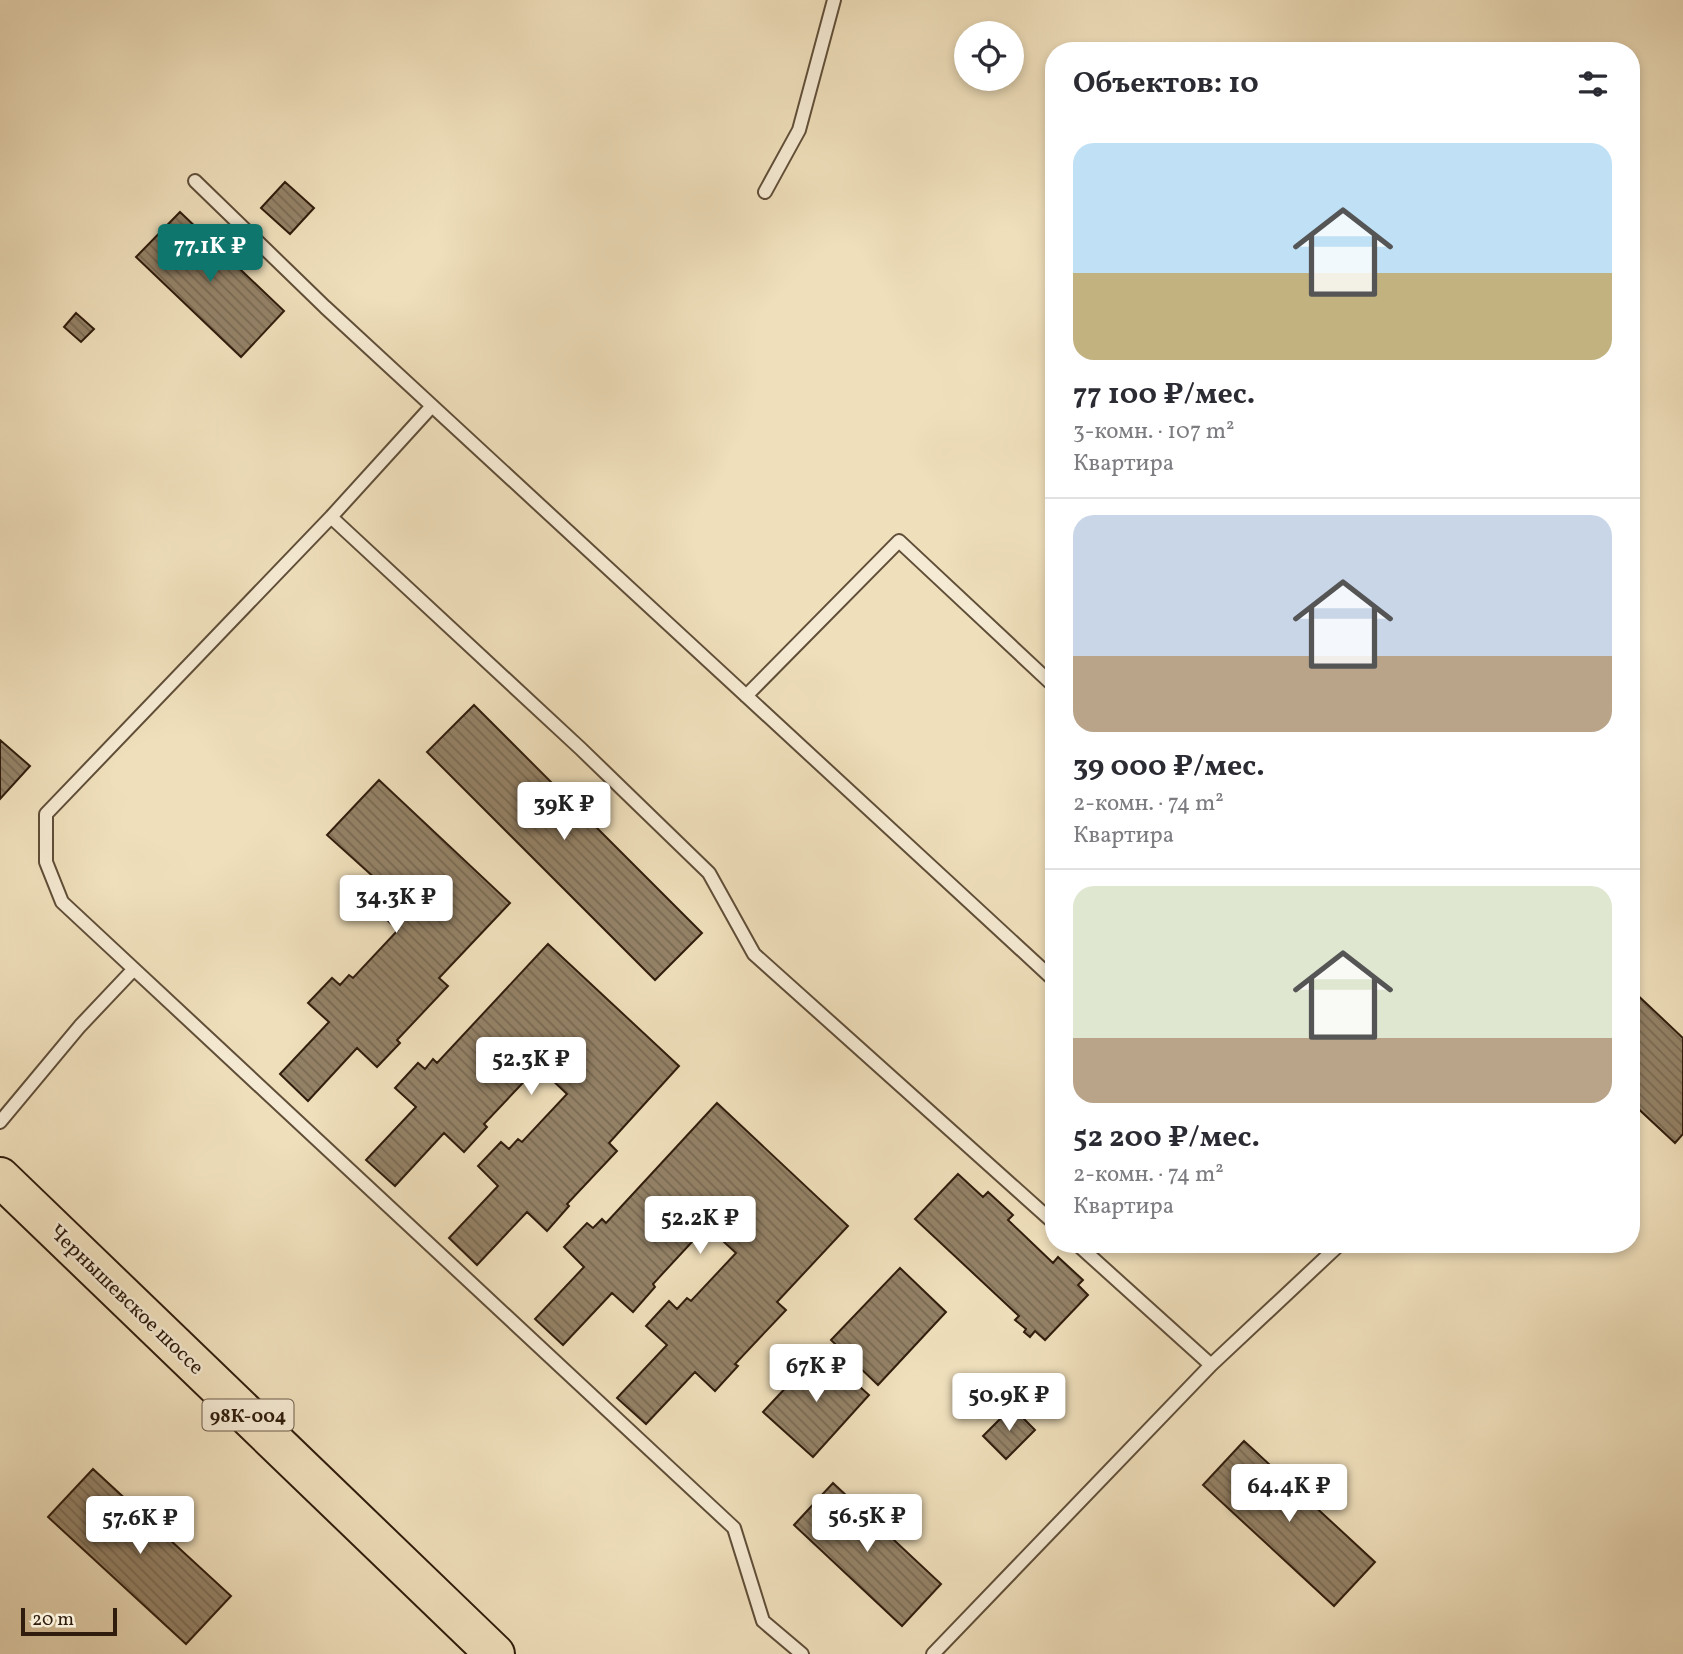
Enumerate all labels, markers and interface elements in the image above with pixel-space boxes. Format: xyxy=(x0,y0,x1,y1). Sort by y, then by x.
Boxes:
map controls xyxy=(954,21,1024,91)
button: locate xyxy=(954,21,1024,91)
text: Объектов: 10 xyxy=(1073,63,1259,105)
icon: filters xyxy=(1574,65,1612,103)
icon: home xyxy=(1280,189,1406,315)
pin: 77.1K ₽ xyxy=(145,224,275,284)
text: 77.1K ₽ xyxy=(174,231,246,263)
text: 77 100 ₽/мес. xyxy=(1073,374,1255,416)
text: 3-комн. · 107 m² xyxy=(1073,416,1235,448)
text: Квартира xyxy=(1073,448,1174,480)
icon: home xyxy=(1280,561,1406,687)
text: 39 000 ₽/мес. xyxy=(1073,746,1265,788)
pin: 39K ₽ xyxy=(515,782,613,842)
text: 2-комн. · 74 m² xyxy=(1073,788,1224,820)
text: 39K ₽ xyxy=(533,789,595,821)
text: Квартира xyxy=(1073,820,1174,852)
pin: 34.3K ₽ xyxy=(331,876,461,935)
text: 34.3K ₽ xyxy=(356,882,436,914)
icon: home xyxy=(1280,932,1406,1058)
pin: 52.3K ₽ xyxy=(466,1038,596,1097)
text: 52.3K ₽ xyxy=(492,1044,570,1076)
text: 52 200 ₽/мес. xyxy=(1073,1117,1260,1159)
text: 2-комн. · 74 m² xyxy=(1073,1159,1224,1191)
text: Квартира xyxy=(1073,1191,1174,1223)
pin: 52.2K ₽ xyxy=(635,1196,765,1256)
text: 52.2K ₽ xyxy=(661,1203,739,1235)
street label: Чернышевское шоссе xyxy=(42,1218,210,1382)
pin: 67K ₽ xyxy=(767,1344,865,1404)
text: 67K ₽ xyxy=(786,1351,846,1383)
pin: 50.9K ₽ xyxy=(944,1374,1074,1433)
text: 50.9K ₽ xyxy=(968,1380,1050,1412)
road number: 98К-004 xyxy=(202,1400,294,1430)
pin: 64.4K ₽ xyxy=(1224,1464,1354,1524)
text: 64.4K ₽ xyxy=(1247,1471,1331,1503)
pin: 56.5K ₽ xyxy=(802,1494,932,1554)
pin: 57.6K ₽ xyxy=(75,1496,205,1556)
text: 56.5K ₽ xyxy=(828,1501,906,1533)
text: 57.6K ₽ xyxy=(102,1503,178,1535)
scale bar xyxy=(21,1605,117,1637)
text: 20 m xyxy=(32,1607,74,1633)

